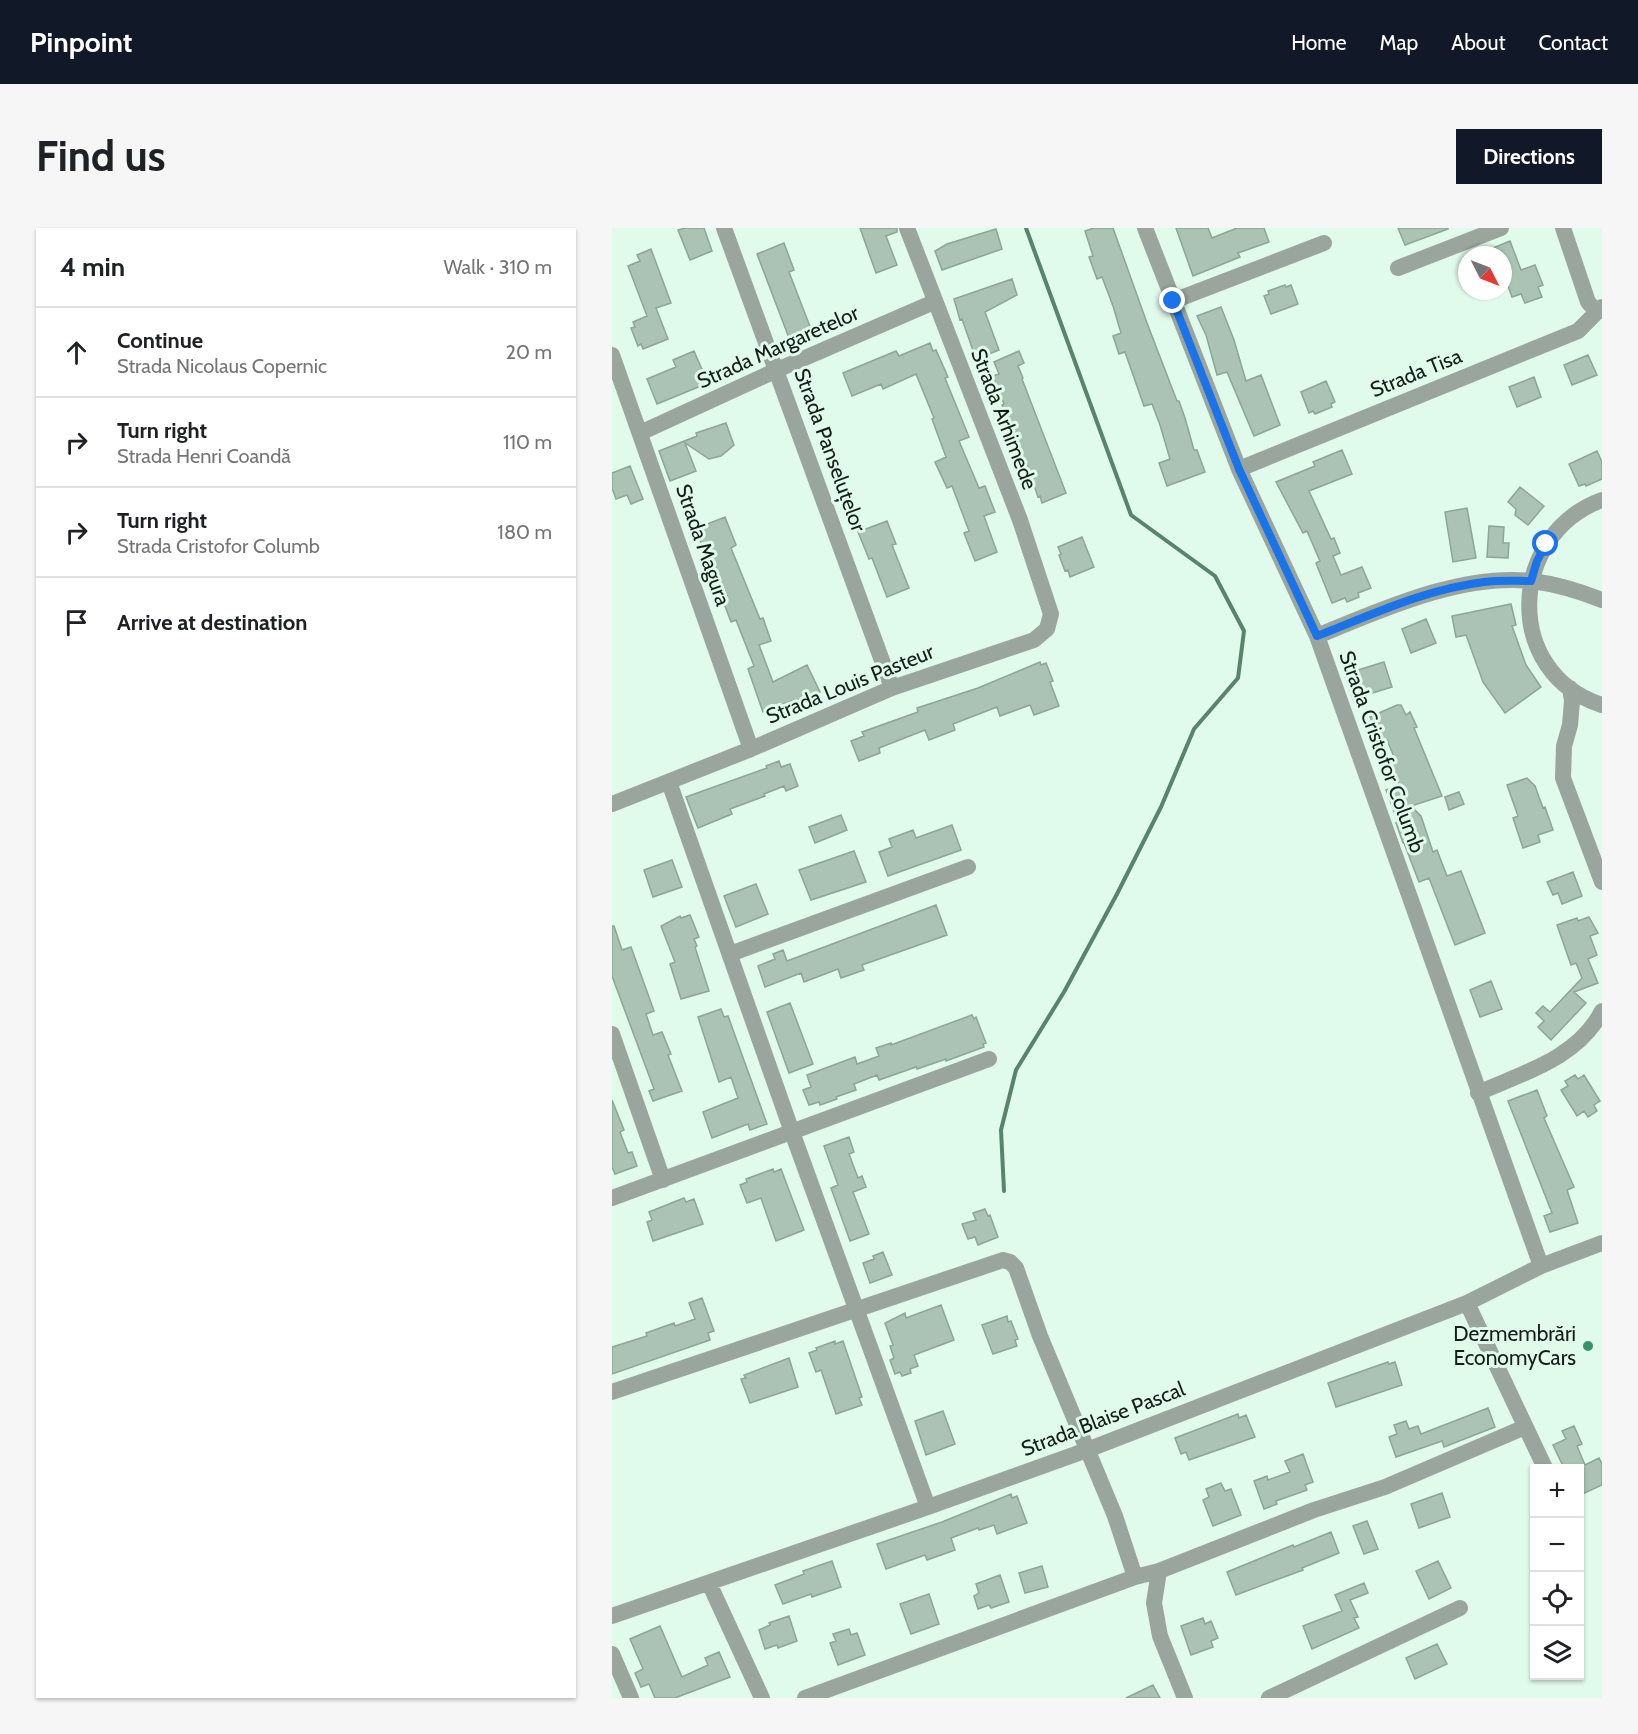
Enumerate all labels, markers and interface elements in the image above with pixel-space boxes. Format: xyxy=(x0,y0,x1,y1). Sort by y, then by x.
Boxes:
text: Pinpoint xyxy=(30,25,132,59)
text: Home xyxy=(1291,30,1347,55)
text: Map xyxy=(1380,30,1418,55)
text: About xyxy=(1451,30,1505,55)
text: Contact xyxy=(1538,30,1608,55)
button: Directions xyxy=(1456,129,1602,184)
text: Find us xyxy=(36,130,165,182)
north arrow xyxy=(1458,246,1512,300)
text: 4 min xyxy=(60,251,125,283)
text: Walk · 310 m xyxy=(444,255,552,279)
route end xyxy=(1159,287,1185,313)
street label: Strada Margaretelor xyxy=(693,300,863,393)
text: Continue xyxy=(117,327,203,354)
icon: ahead xyxy=(60,336,93,369)
text: 20 m xyxy=(506,340,552,364)
street label: Strada Tisa xyxy=(1366,343,1465,402)
street label: Strada Arhimede xyxy=(966,345,1043,493)
text: Strada Nicolaus Copernic xyxy=(117,354,327,378)
street label: Strada Panseluțelor xyxy=(787,365,872,536)
text: Turn right xyxy=(117,417,207,444)
icon: right xyxy=(60,426,93,459)
text: 110 m xyxy=(503,430,552,454)
text: Strada Henri Coandă xyxy=(117,444,291,468)
street label: Strada Magura xyxy=(671,481,736,609)
text: Turn right xyxy=(117,507,207,534)
icon: right xyxy=(60,516,93,549)
text: 180 m xyxy=(497,520,552,544)
route start xyxy=(1532,530,1558,556)
text: Strada Cristofor Columb xyxy=(117,534,320,558)
icon: arrive xyxy=(60,606,93,639)
text: Arrive at destination xyxy=(117,609,307,636)
street label: Strada Louis Pasteur xyxy=(762,638,938,729)
street label: Strada Cristofor Columb xyxy=(1334,647,1431,856)
place label: Dezmembrări EconomyCars xyxy=(1453,1321,1576,1370)
marker: Dezmembrări EconomyCars xyxy=(1581,1339,1595,1353)
street label: Strada Blaise Pascal xyxy=(1017,1376,1188,1461)
map controls xyxy=(1530,1464,1584,1680)
button: + xyxy=(1530,1464,1584,1518)
button: − xyxy=(1530,1518,1584,1572)
button: locate xyxy=(1530,1572,1584,1626)
button: layers xyxy=(1530,1626,1584,1680)

